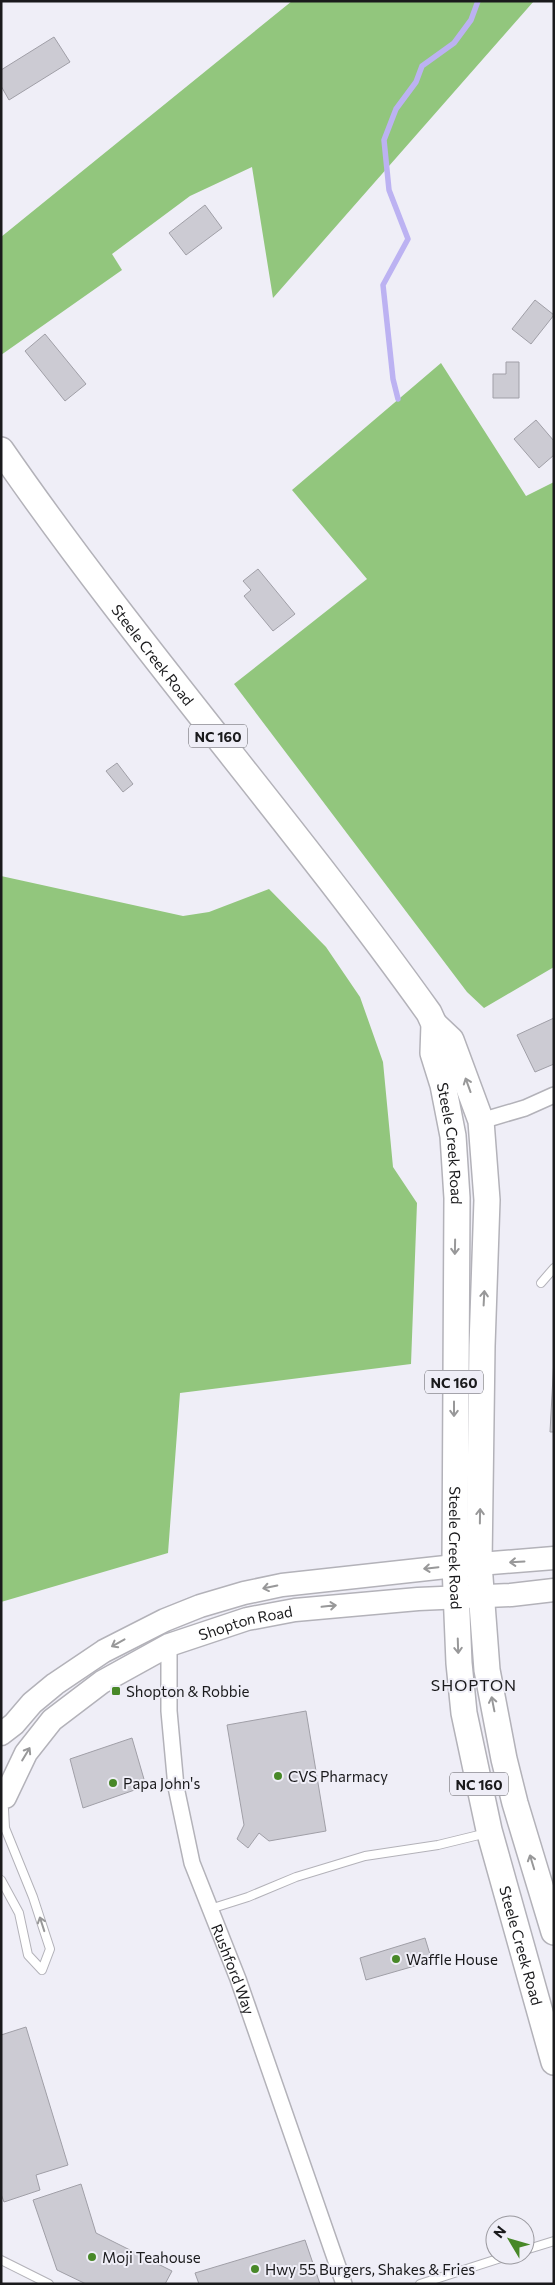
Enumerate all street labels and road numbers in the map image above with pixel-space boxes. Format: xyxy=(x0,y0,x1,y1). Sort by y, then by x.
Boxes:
street label: Steele Creek Road xyxy=(108,601,198,709)
road number: NC 160 xyxy=(189,724,247,748)
street label: Steele Creek Road xyxy=(434,1081,466,1205)
road number: NC 160 xyxy=(425,1370,483,1394)
street label: Steele Creek Road xyxy=(446,1486,466,1610)
street label: Shopton Road xyxy=(196,1602,294,1644)
road number: NC 160 xyxy=(450,1772,508,1796)
street label: Steele Creek Road xyxy=(496,1884,547,2007)
street label: Rushford Way xyxy=(208,1921,259,2017)

